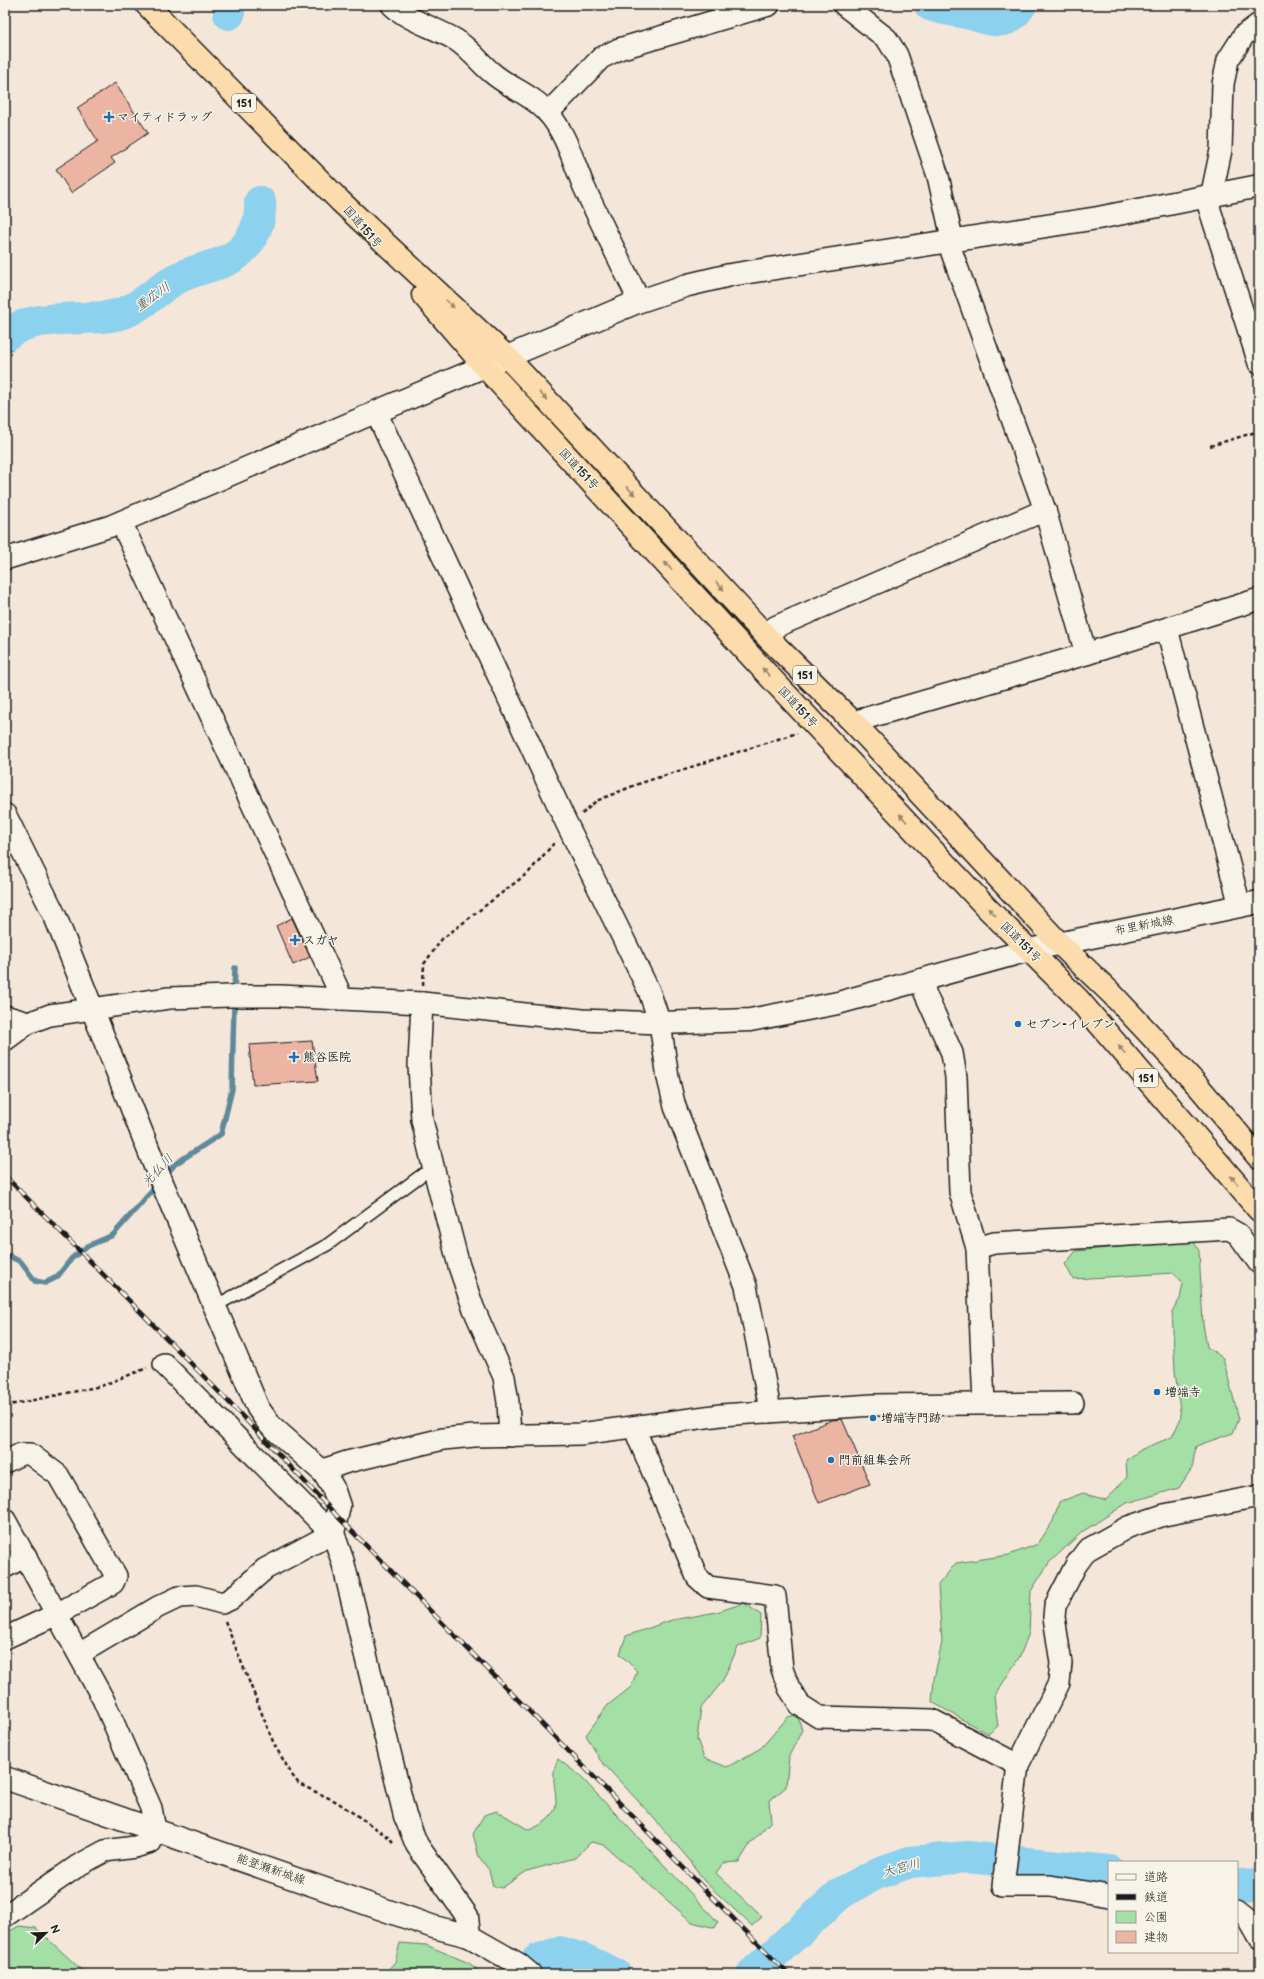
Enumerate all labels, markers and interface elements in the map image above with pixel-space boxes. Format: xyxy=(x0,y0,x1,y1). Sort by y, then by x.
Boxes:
road number: 151 xyxy=(232,94,256,112)
place label: マイティドラッグ xyxy=(117,110,212,125)
marker: マイティドラッグ xyxy=(104,112,114,122)
street label: 国道151号 xyxy=(340,203,385,252)
water label: 重広川 xyxy=(132,279,173,315)
one-way arrow xyxy=(446,299,455,308)
one-way arrow xyxy=(538,391,547,401)
street label: 国道151号 xyxy=(555,445,602,494)
one-way arrow xyxy=(626,486,636,496)
one-way arrow xyxy=(663,561,673,571)
one-way arrow xyxy=(715,581,724,591)
road number: 151 xyxy=(793,666,817,684)
one-way arrow xyxy=(761,667,770,677)
street label: 国道151号 xyxy=(774,683,821,732)
one-way arrow xyxy=(898,813,907,823)
one-way arrow xyxy=(987,907,997,917)
street label: 布里新城線 xyxy=(1113,912,1175,939)
street label: 国道151号 xyxy=(997,919,1044,966)
place label: スガヤ xyxy=(303,933,339,948)
marker: スガヤ xyxy=(290,935,300,945)
place label: セブン-イレブン xyxy=(1026,1017,1115,1032)
marker: セブン-イレブン xyxy=(1013,1019,1023,1029)
one-way arrow xyxy=(1117,1045,1126,1055)
place label: 熊谷医院 xyxy=(303,1050,351,1065)
marker: 熊谷医院 xyxy=(288,1051,300,1063)
road number: 151 xyxy=(1134,1069,1158,1087)
water label: 光仏川 xyxy=(138,1151,177,1190)
one-way arrow xyxy=(1229,1175,1238,1186)
place label: 増端寺 xyxy=(1165,1385,1201,1400)
marker: 増端寺 xyxy=(1152,1387,1162,1397)
place label: 増端寺門跡 xyxy=(881,1411,941,1426)
marker: 増端寺門跡 xyxy=(868,1413,878,1423)
place label: 門前組集会所 xyxy=(839,1453,912,1468)
marker: 門前組集会所 xyxy=(826,1455,836,1465)
street label: 能登瀬新城線 xyxy=(234,1851,307,1888)
water label: 大宮川 xyxy=(880,1855,922,1881)
legend xyxy=(1108,1861,1238,1953)
text: 道路 xyxy=(1144,1870,1168,1885)
text: 鉄道 xyxy=(1144,1890,1168,1905)
text: 公園 xyxy=(1144,1910,1168,1925)
north arrow xyxy=(26,1913,66,1953)
text: N xyxy=(47,1923,62,1936)
text: 建物 xyxy=(1144,1930,1168,1945)

